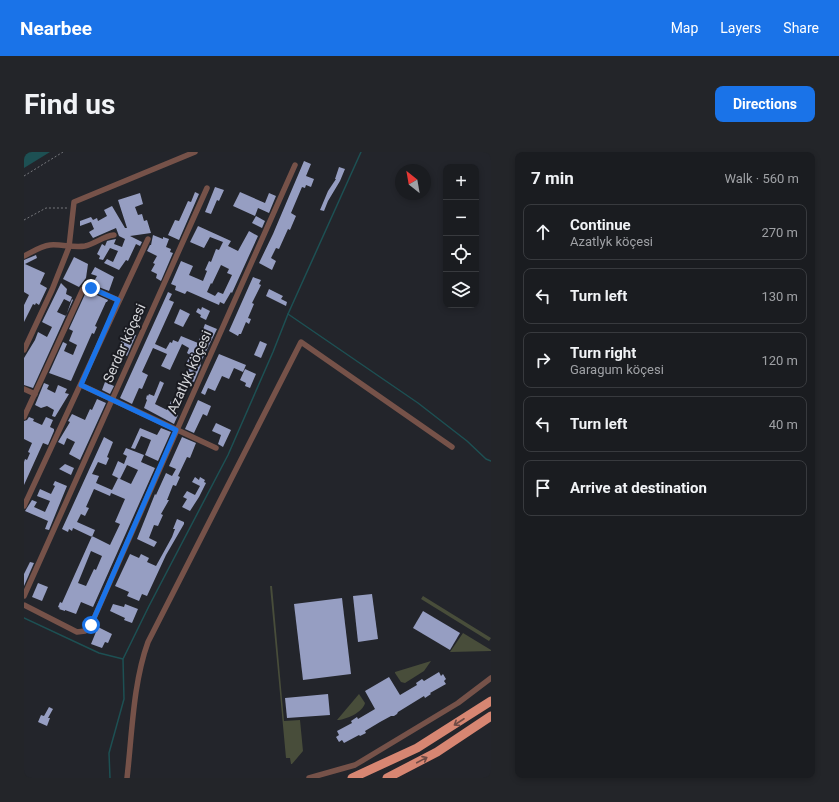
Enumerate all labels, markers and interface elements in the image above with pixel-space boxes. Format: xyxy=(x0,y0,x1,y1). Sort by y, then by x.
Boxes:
text: Nearbee xyxy=(20,17,92,40)
text: Map xyxy=(671,20,698,36)
text: Layers xyxy=(720,20,761,36)
text: Share xyxy=(783,20,819,36)
button: Directions xyxy=(715,86,815,122)
text: Find us xyxy=(24,88,115,121)
north arrow xyxy=(395,164,431,200)
map controls xyxy=(443,164,479,308)
button: + xyxy=(443,164,479,200)
text: 7 min xyxy=(531,168,574,188)
text: Walk · 560 m xyxy=(724,171,799,186)
button: − xyxy=(443,200,479,236)
text: Continue xyxy=(570,216,631,234)
icon: ahead xyxy=(532,221,554,243)
text: 270 m xyxy=(761,225,798,240)
text: Azatlyk köçesi xyxy=(570,234,653,249)
button: locate xyxy=(443,236,479,272)
button: layers xyxy=(443,272,479,308)
route end xyxy=(82,279,100,297)
icon: left xyxy=(532,285,554,307)
text: Turn left xyxy=(570,287,627,305)
text: 130 m xyxy=(761,289,798,304)
street label: Serdar köçesi xyxy=(99,301,149,385)
street label: Azatlyk köçesi xyxy=(164,328,214,416)
text: Turn right xyxy=(570,344,636,362)
icon: right xyxy=(532,349,554,371)
text: 120 m xyxy=(761,353,798,368)
text: Garagum köçesi xyxy=(570,362,664,377)
icon: left xyxy=(532,413,554,435)
text: Turn left xyxy=(570,415,627,433)
text: 40 m xyxy=(769,417,798,432)
icon: arrive xyxy=(532,477,554,499)
text: Arrive at destination xyxy=(570,479,707,497)
route start xyxy=(82,616,100,634)
one-way arrow xyxy=(453,718,464,726)
one-way arrow xyxy=(415,756,427,764)

